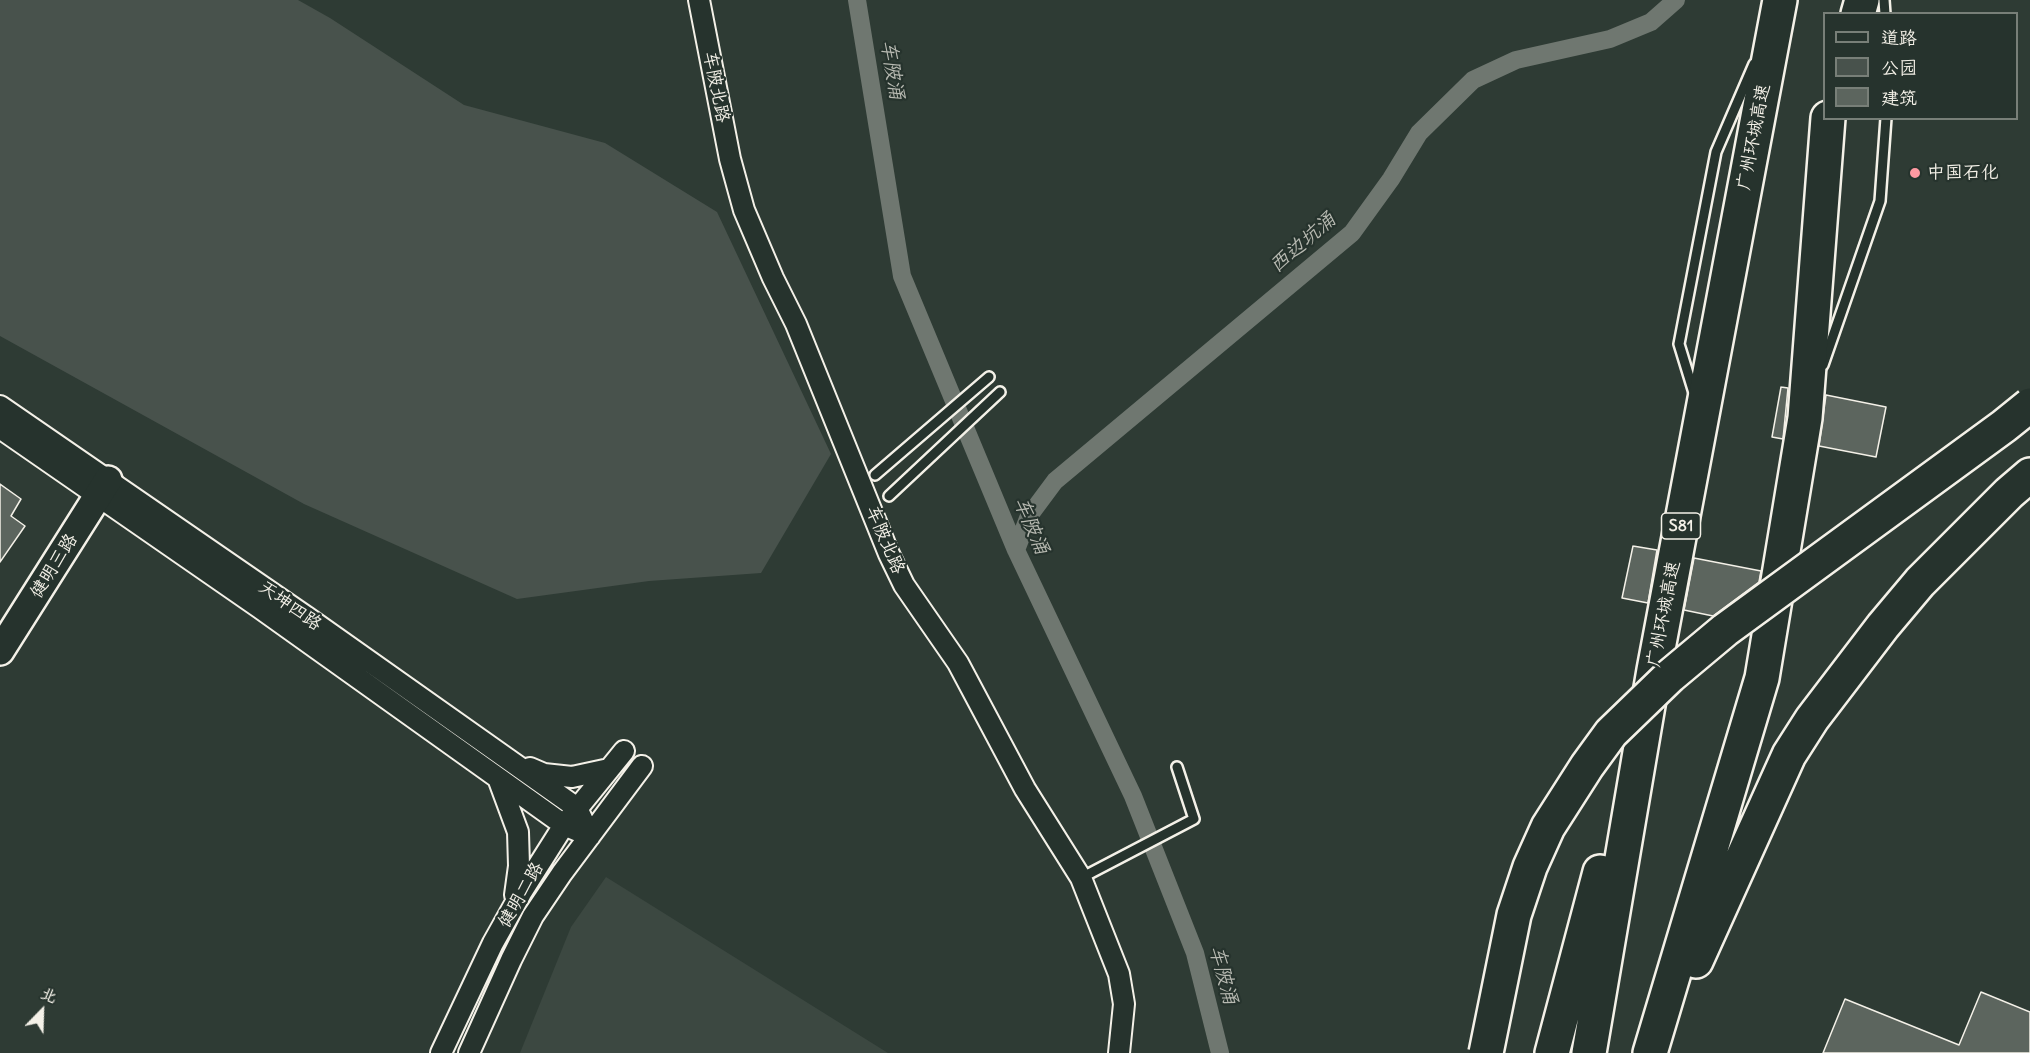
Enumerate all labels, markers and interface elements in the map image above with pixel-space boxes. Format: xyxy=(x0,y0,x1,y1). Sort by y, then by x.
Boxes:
legend xyxy=(1823,12,2018,120)
text: 道路 xyxy=(1881,26,1917,49)
water label: 车陂涌 xyxy=(875,38,909,102)
street label: 车陂北路 xyxy=(699,50,733,124)
text: 公园 xyxy=(1881,56,1917,79)
street label: 广州环城高速 xyxy=(1733,82,1775,192)
text: 建筑 xyxy=(1881,86,1917,109)
place label: 中国石化 xyxy=(1927,162,1999,184)
marker: 中国石化 xyxy=(1908,166,1922,180)
water label: 西边坑涌 xyxy=(1265,208,1341,278)
water label: 车陂涌 xyxy=(1008,494,1054,558)
street label: 车陂北路 xyxy=(861,503,909,577)
road number: S81 xyxy=(1662,513,1700,539)
street label: 健明三路 xyxy=(26,530,82,602)
street label: 广州环城高速 xyxy=(1643,559,1685,669)
street label: 天坤四路 xyxy=(254,577,326,635)
street label: 健明二路 xyxy=(494,858,548,932)
water label: 车陂涌 xyxy=(1204,943,1242,1007)
north arrow xyxy=(12,981,72,1041)
text: 北 xyxy=(38,982,60,1007)

